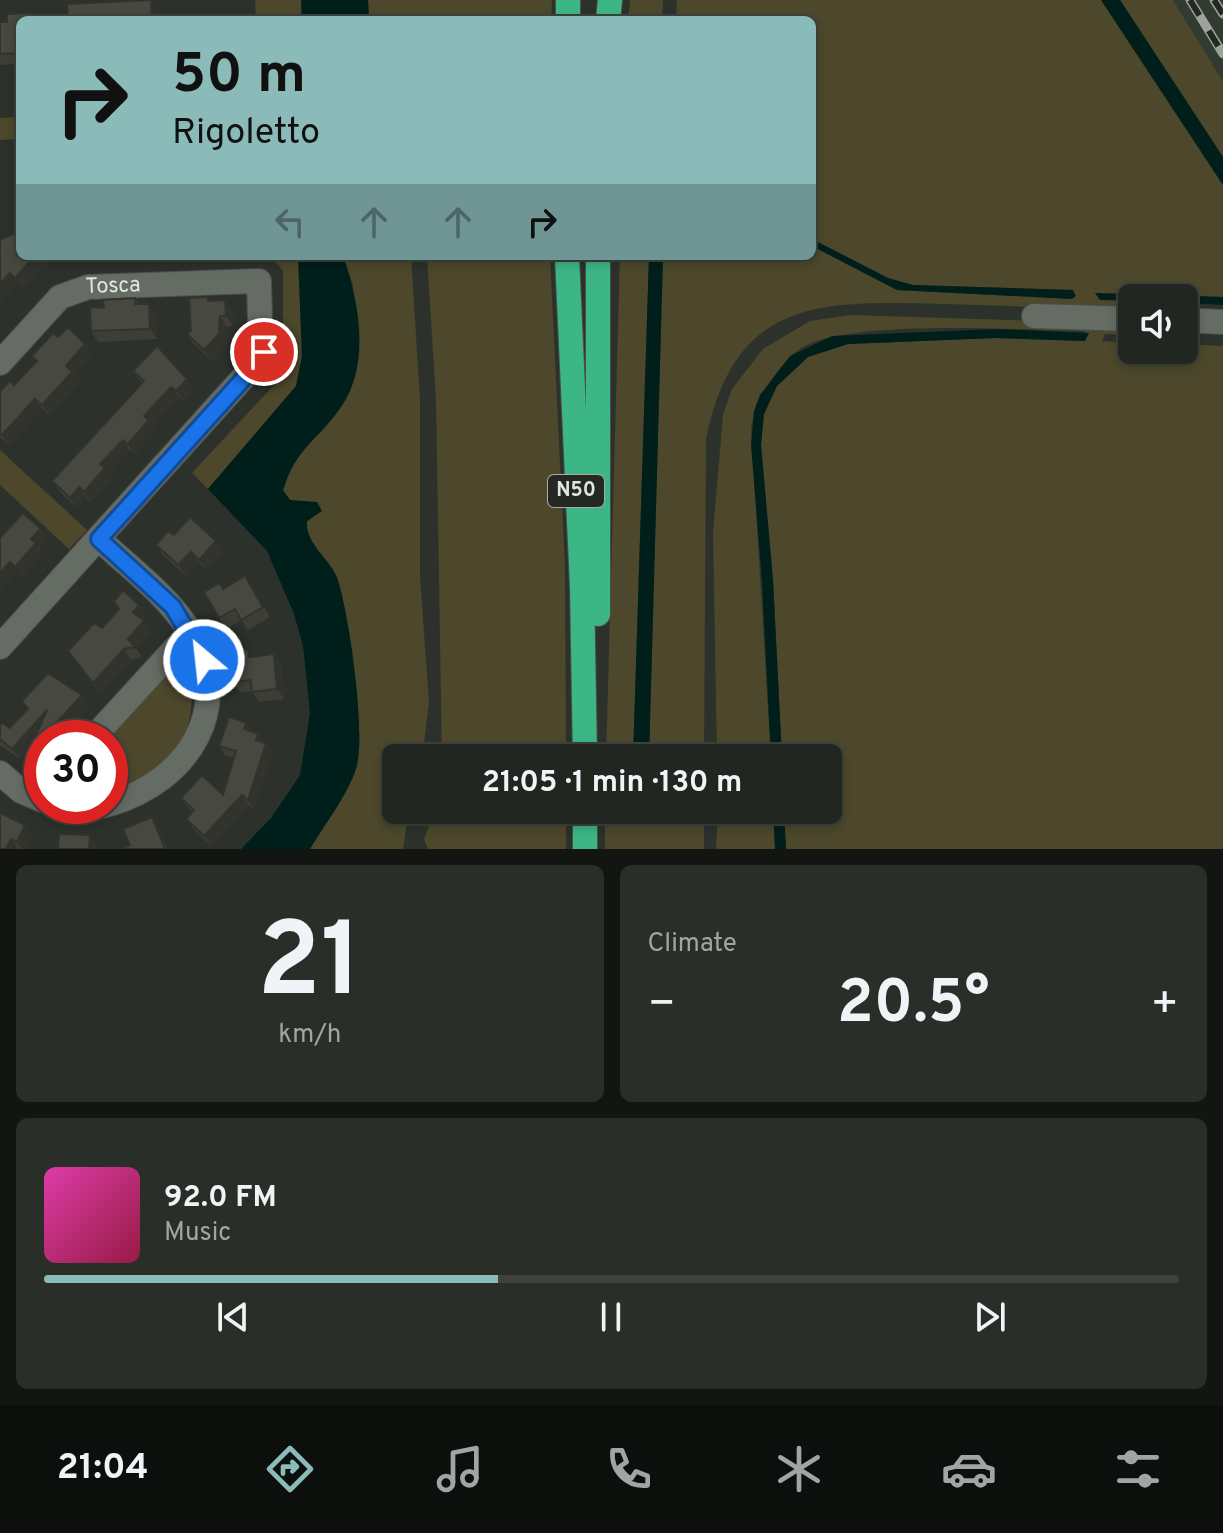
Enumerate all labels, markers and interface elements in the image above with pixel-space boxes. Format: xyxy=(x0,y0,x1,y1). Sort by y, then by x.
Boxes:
text: 50 m xyxy=(172,42,306,112)
icon: right xyxy=(40,48,144,152)
text: Rigoletto xyxy=(172,111,320,157)
icon: left xyxy=(268,200,312,244)
icon: ahead xyxy=(352,200,396,244)
icon: ahead xyxy=(436,200,480,244)
icon: right xyxy=(520,200,564,244)
street label: Tosca xyxy=(85,272,141,301)
map controls xyxy=(1118,284,1198,364)
button: sound xyxy=(1118,284,1198,364)
pin xyxy=(230,318,298,386)
icon: arrive xyxy=(242,330,286,374)
road number: N50 xyxy=(548,475,604,507)
position arrow xyxy=(162,618,246,702)
speed limit sign: 30 xyxy=(24,720,128,824)
text: 21:05 · 1 min · 130 m xyxy=(482,765,742,802)
text: 21 xyxy=(257,901,362,1033)
text: Climate xyxy=(648,928,737,961)
text: 20.5° xyxy=(837,968,989,1044)
text: − xyxy=(648,978,676,1034)
text: + xyxy=(1151,978,1179,1034)
text: km/h xyxy=(278,1019,341,1052)
text: 92.0 FM xyxy=(164,1180,277,1217)
text: Music xyxy=(164,1217,231,1250)
icon: previous xyxy=(211,1295,255,1339)
icon: pause xyxy=(589,1295,633,1339)
icon: next xyxy=(968,1295,1012,1339)
icon: directions xyxy=(262,1441,318,1497)
icon: music xyxy=(432,1441,488,1497)
icon: phone xyxy=(601,1441,657,1497)
icon: climate xyxy=(771,1441,827,1497)
icon: car xyxy=(941,1441,997,1497)
icon: filters xyxy=(1110,1441,1166,1497)
text: 21:04 xyxy=(57,1446,149,1492)

